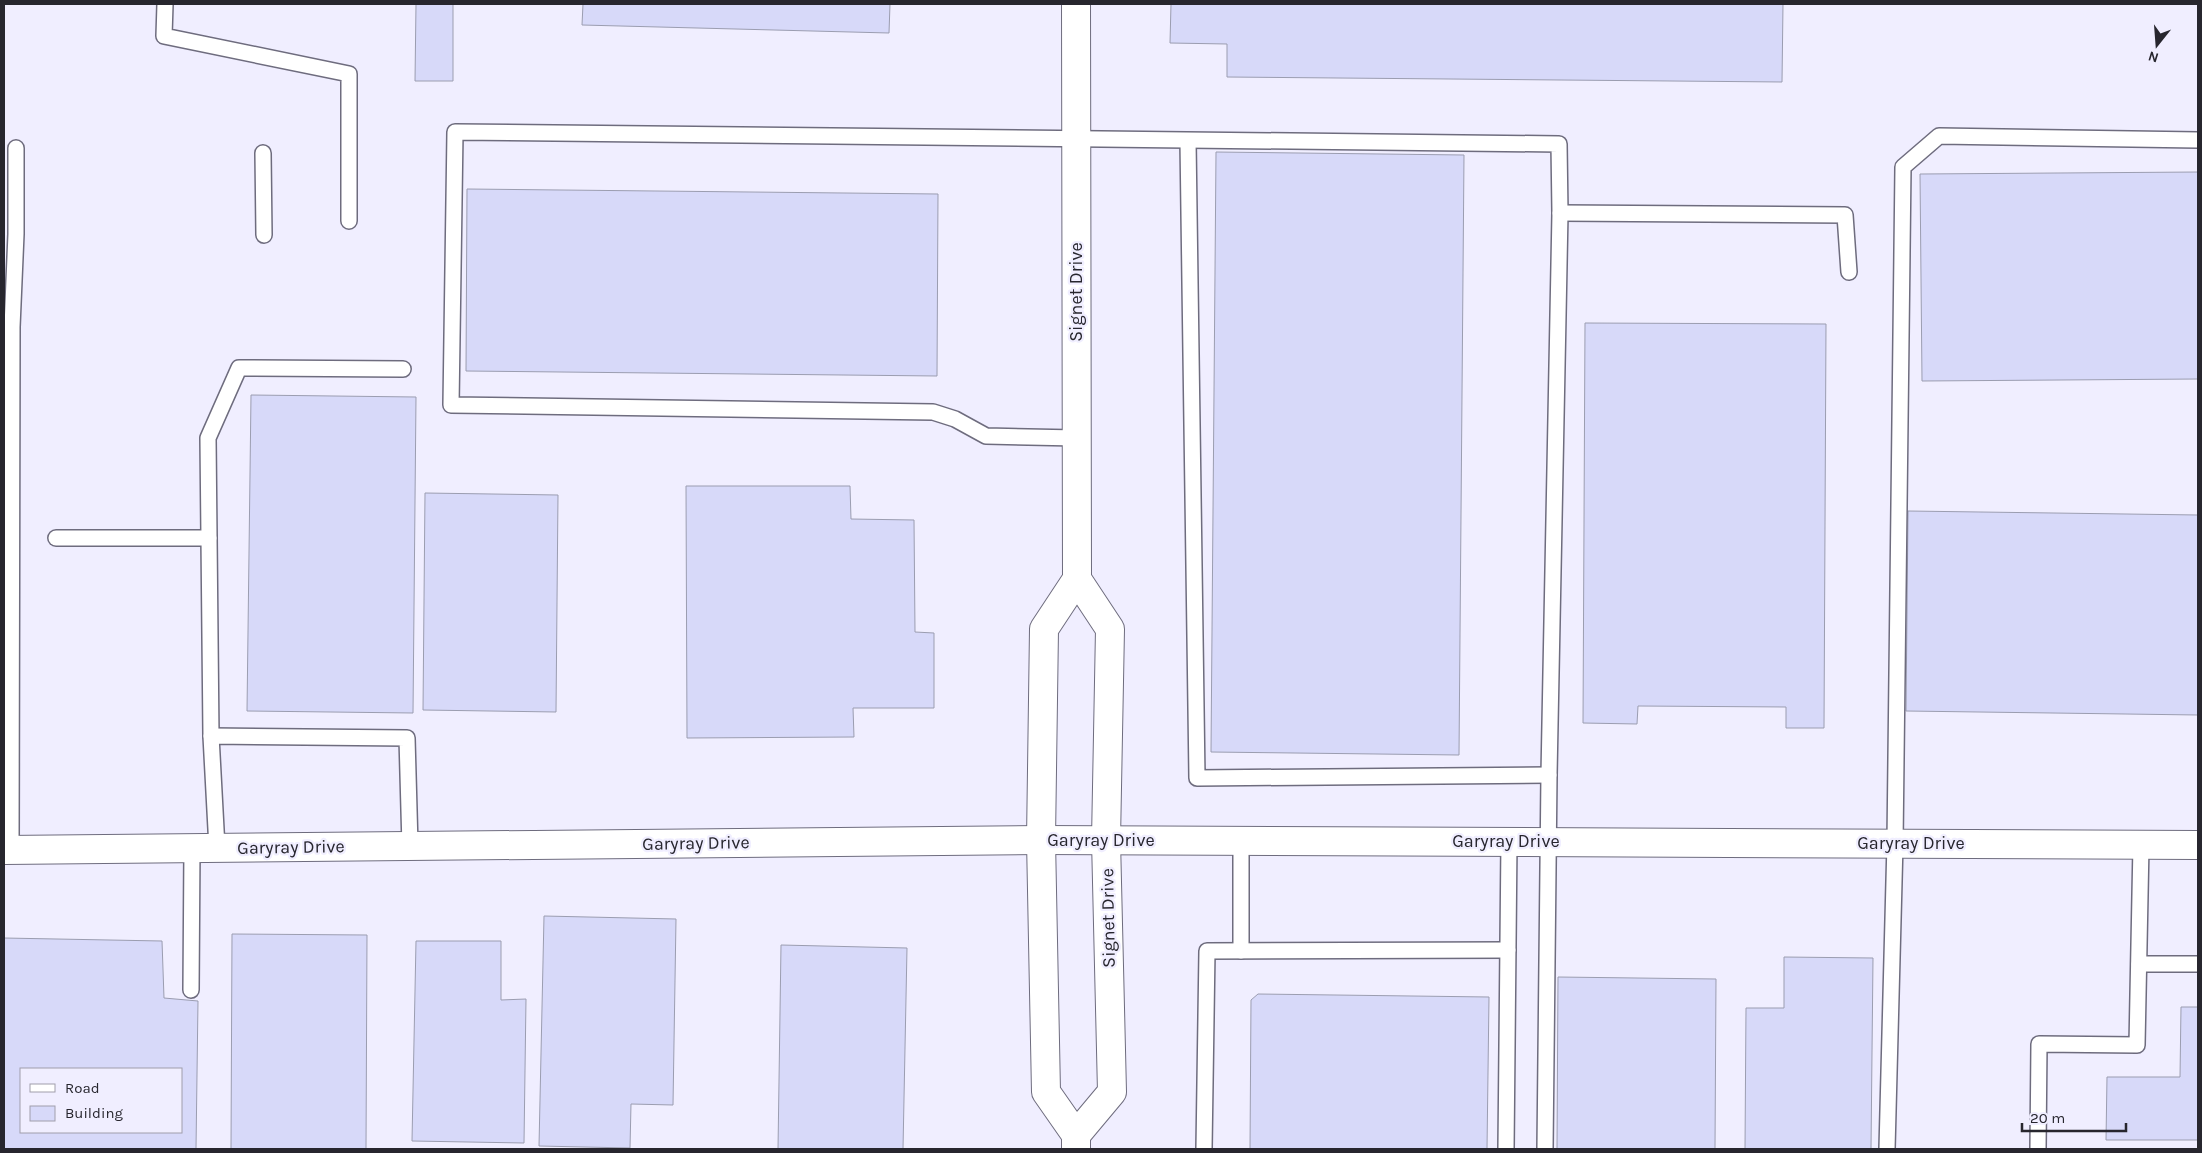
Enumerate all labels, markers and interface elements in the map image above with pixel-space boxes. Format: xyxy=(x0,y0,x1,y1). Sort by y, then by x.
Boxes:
north arrow xyxy=(2132,20,2182,70)
text: N xyxy=(2146,47,2161,67)
street label: Signet Drive xyxy=(1065,242,1087,342)
street label: Garyray Drive xyxy=(1047,829,1155,851)
street label: Garyray Drive xyxy=(1452,830,1560,852)
street label: Garyray Drive xyxy=(642,831,750,855)
street label: Garyray Drive xyxy=(1857,832,1965,854)
street label: Garyray Drive xyxy=(237,835,345,859)
street label: Signet Drive xyxy=(1096,868,1120,968)
legend xyxy=(20,1068,182,1133)
text: Road xyxy=(65,1079,100,1097)
scale bar xyxy=(2022,1100,2126,1132)
text: Building xyxy=(65,1104,123,1122)
text: 20 m xyxy=(2030,1109,2065,1127)

